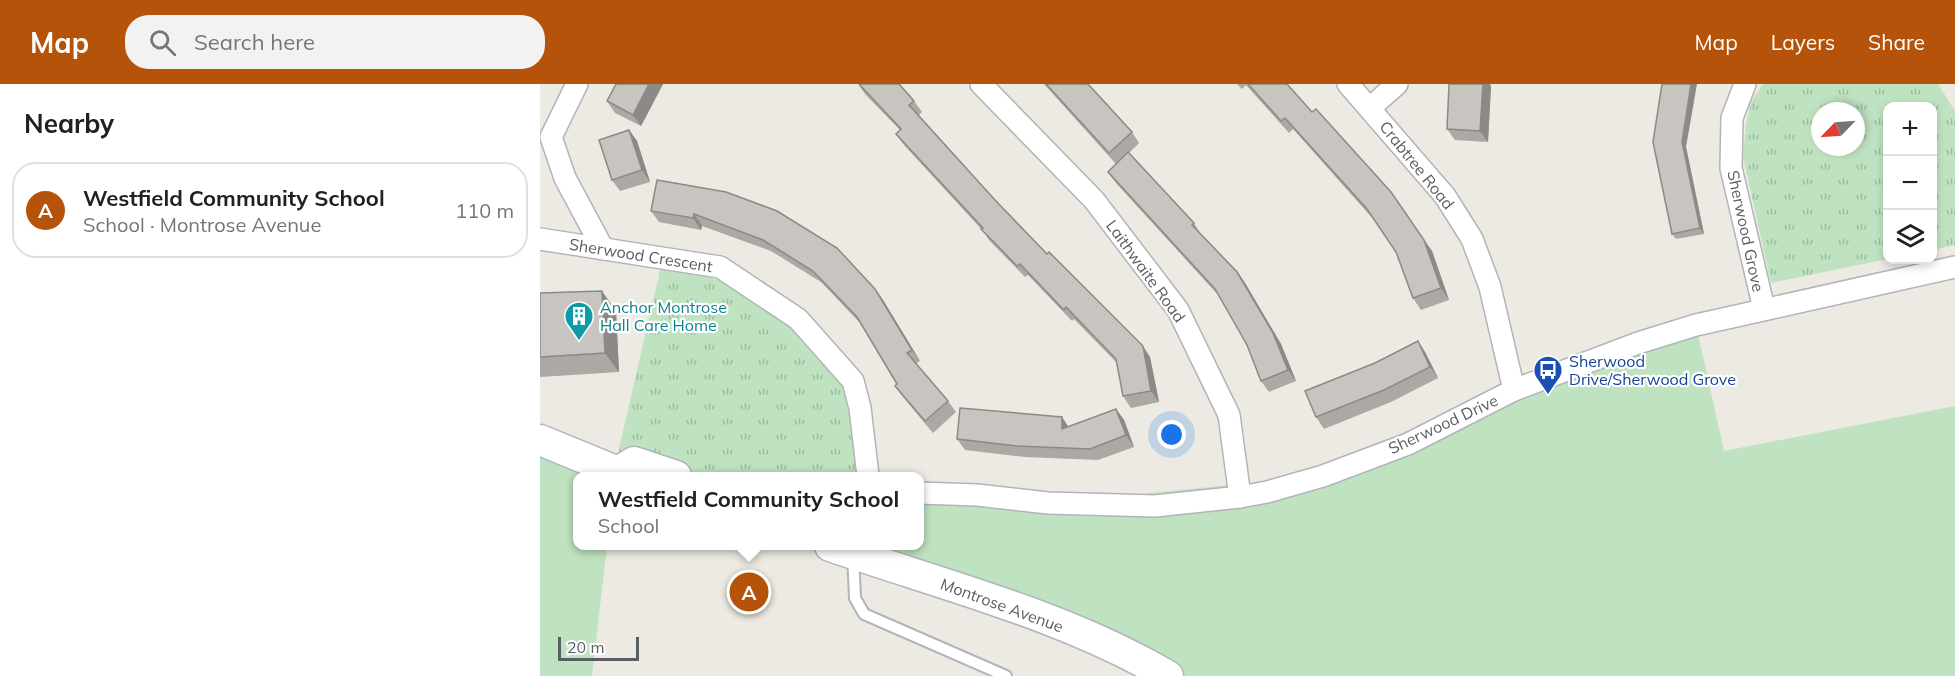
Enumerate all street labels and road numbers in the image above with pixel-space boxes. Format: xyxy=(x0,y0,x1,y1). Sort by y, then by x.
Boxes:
street label: Crabtree Road xyxy=(1375,117,1459,213)
street label: Sherwood Grove xyxy=(1723,168,1769,294)
street label: Laithwaite Road xyxy=(1102,216,1190,326)
street label: Sherwood Crescent xyxy=(568,234,715,276)
street label: Sherwood Drive xyxy=(1385,390,1501,458)
street label: Montrose Avenue xyxy=(938,574,1066,636)

